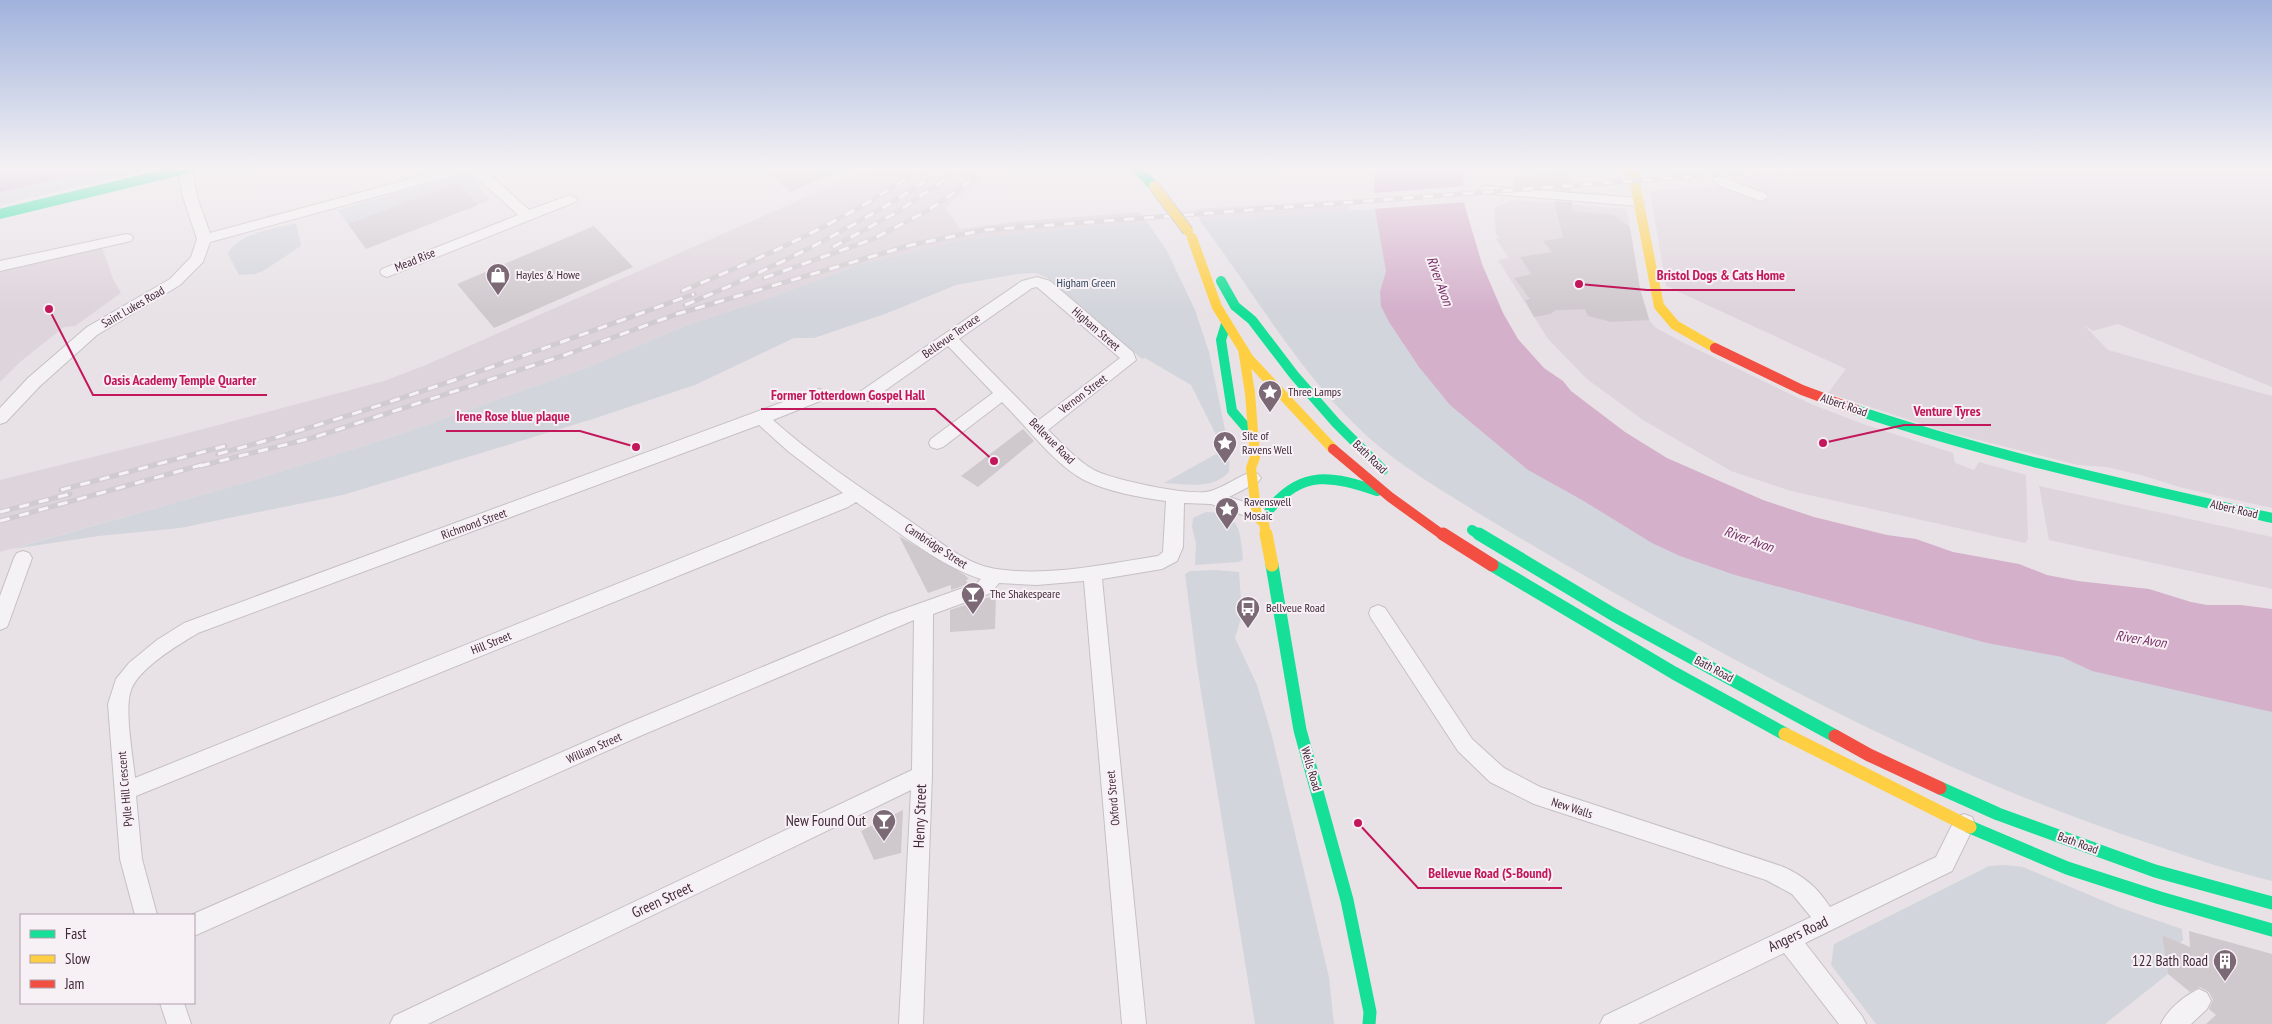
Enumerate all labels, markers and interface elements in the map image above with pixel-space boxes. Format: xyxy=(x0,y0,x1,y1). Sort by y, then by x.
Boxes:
street label: Mead Rise xyxy=(392,245,437,274)
water label: River Avon xyxy=(1423,254,1458,309)
callout: Bristol Dogs & Cats Home xyxy=(1647,261,1795,290)
shop icon: Hayles & Howe xyxy=(485,262,511,296)
text: Bristol Dogs & Cats Home xyxy=(1657,266,1785,284)
place label: Hayles & Howe xyxy=(516,267,580,282)
park label: Higham Green xyxy=(1057,275,1115,290)
street label: Saint Lukes Road xyxy=(99,283,167,331)
street label: Higham Street xyxy=(1069,303,1124,354)
street label: Bellevue Terrace xyxy=(919,310,983,361)
callout: Oasis Academy Temple Quarter xyxy=(93,366,267,395)
street label: Vernon Street xyxy=(1055,370,1110,417)
text: Oasis Academy Temple Quarter xyxy=(104,371,257,389)
place icon: Three Lamps xyxy=(1257,379,1283,413)
callout: Former Totterdown Gospel Hall xyxy=(761,380,935,409)
place label: Three Lamps xyxy=(1288,384,1341,399)
text: Former Totterdown Gospel Hall xyxy=(771,386,926,404)
street label: Albert Road xyxy=(1819,390,1870,420)
callout: Venture Tyres xyxy=(1904,396,1991,425)
callout: Irene Rose blue plaque xyxy=(446,402,580,431)
text: Venture Tyres xyxy=(1912,402,1981,420)
text: Irene Rose blue plaque xyxy=(456,407,570,425)
street label: Bellevue Road xyxy=(1026,415,1078,467)
place label: Site of Ravens Well xyxy=(1242,428,1292,457)
place icon: Site of Ravens Well xyxy=(1212,430,1238,464)
street label: Bath Road xyxy=(1350,437,1391,477)
place label: Ravenswell Mosaic xyxy=(1244,494,1291,523)
place icon: Ravenswell Mosaic xyxy=(1214,496,1240,530)
street label: Albert Road xyxy=(2209,496,2259,521)
street label: Richmond Street xyxy=(439,504,509,542)
street label: Cambridge Street xyxy=(902,520,971,572)
water label: River Avon xyxy=(1722,522,1777,557)
bar icon: The Shakespeare xyxy=(960,581,986,615)
place label: The Shakespeare xyxy=(990,586,1060,601)
bus stop icon: Bellveue Road xyxy=(1235,595,1261,629)
place label: Bellveue Road xyxy=(1266,600,1325,615)
water label: River Avon xyxy=(2114,626,2169,652)
street label: Hill Street xyxy=(469,627,514,657)
street label: Bath Road xyxy=(1692,652,1736,685)
street label: William Street xyxy=(564,728,624,766)
street label: Wells Road xyxy=(1298,745,1325,793)
street label: Pylle Hill Crescent xyxy=(114,750,135,827)
street label: Oxford Street xyxy=(1103,769,1122,826)
street label: Henry Street xyxy=(909,783,930,848)
street label: New Walls xyxy=(1550,794,1595,821)
bar icon: New Found Out xyxy=(871,808,897,842)
place label: New Found Out xyxy=(786,811,866,830)
street label: Bath Road xyxy=(2056,828,2100,857)
callout: Bellevue Road (S-Bound) xyxy=(1418,859,1562,888)
text: Bellevue Road (S-Bound) xyxy=(1428,864,1552,882)
street label: Green Street xyxy=(629,877,695,922)
street label: Angers Road xyxy=(1765,911,1831,956)
legend xyxy=(20,914,195,1004)
text: Fast xyxy=(65,924,86,943)
building icon: 122 Bath Road xyxy=(2212,948,2238,982)
text: Slow xyxy=(65,949,90,968)
place label: 122 Bath Road xyxy=(2132,951,2208,970)
text: Jam xyxy=(64,974,84,993)

